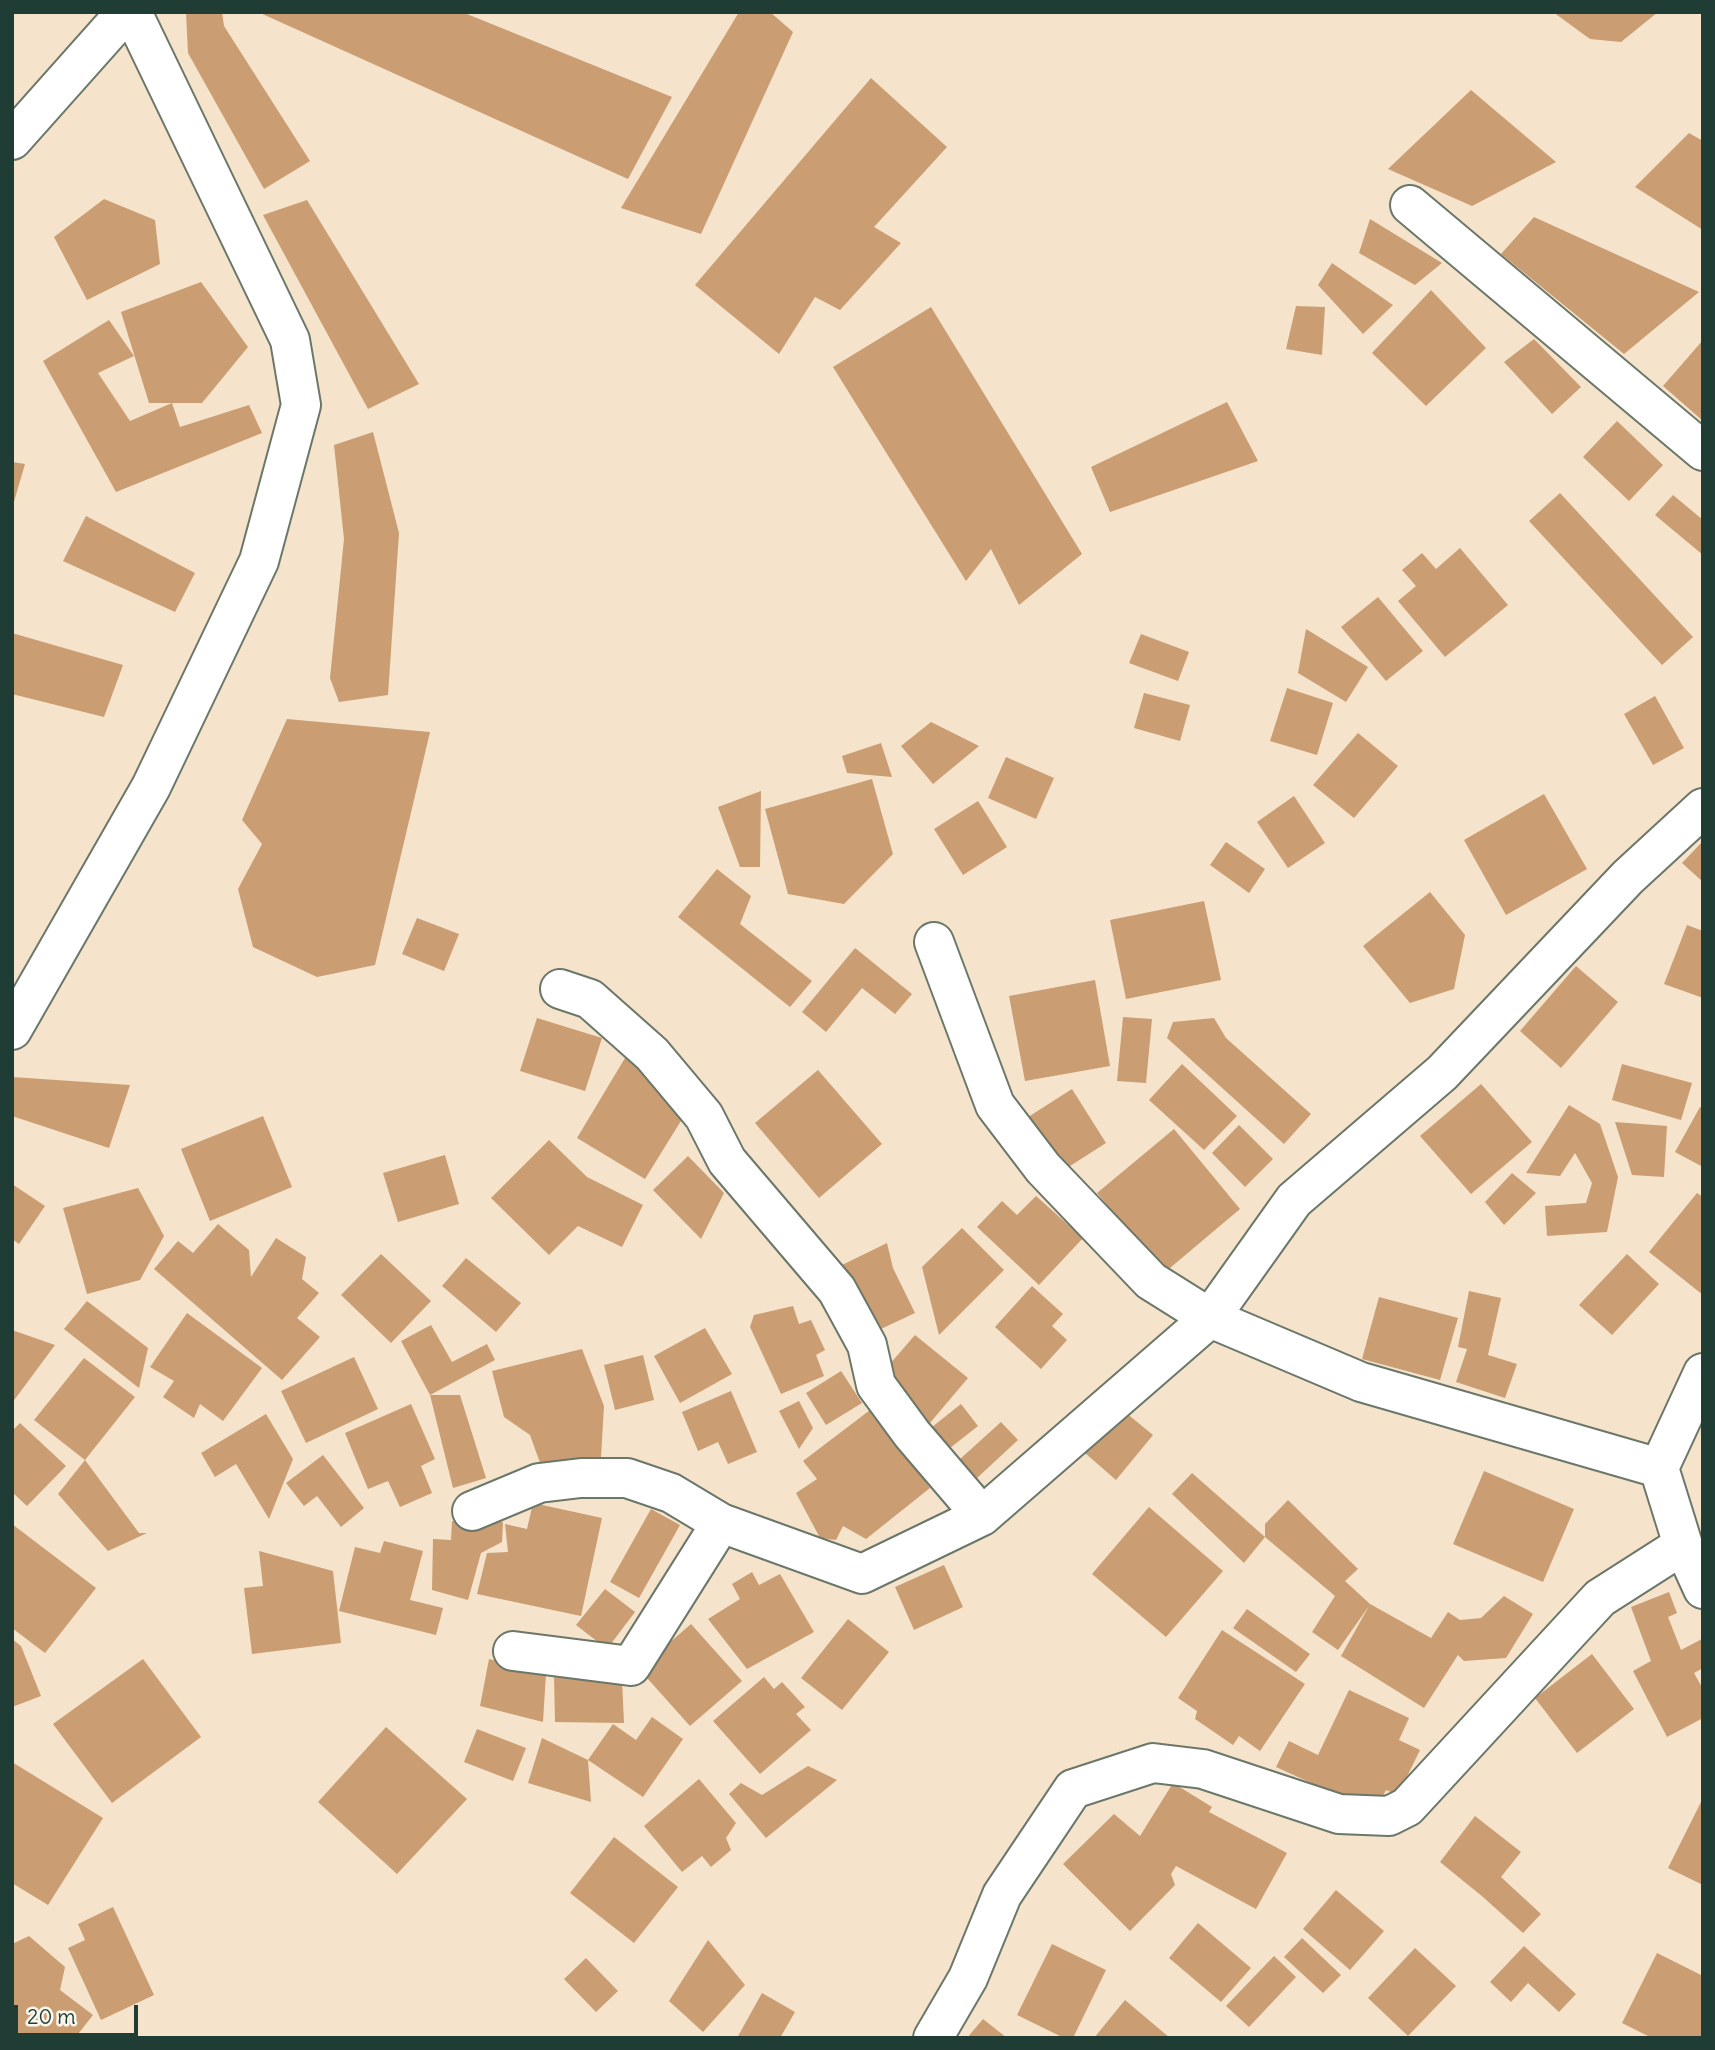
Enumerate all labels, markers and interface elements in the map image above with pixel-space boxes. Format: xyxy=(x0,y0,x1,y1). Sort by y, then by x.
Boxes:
scale bar xyxy=(18,1990,142,2034)
text: 20 m xyxy=(27,2003,76,2030)

